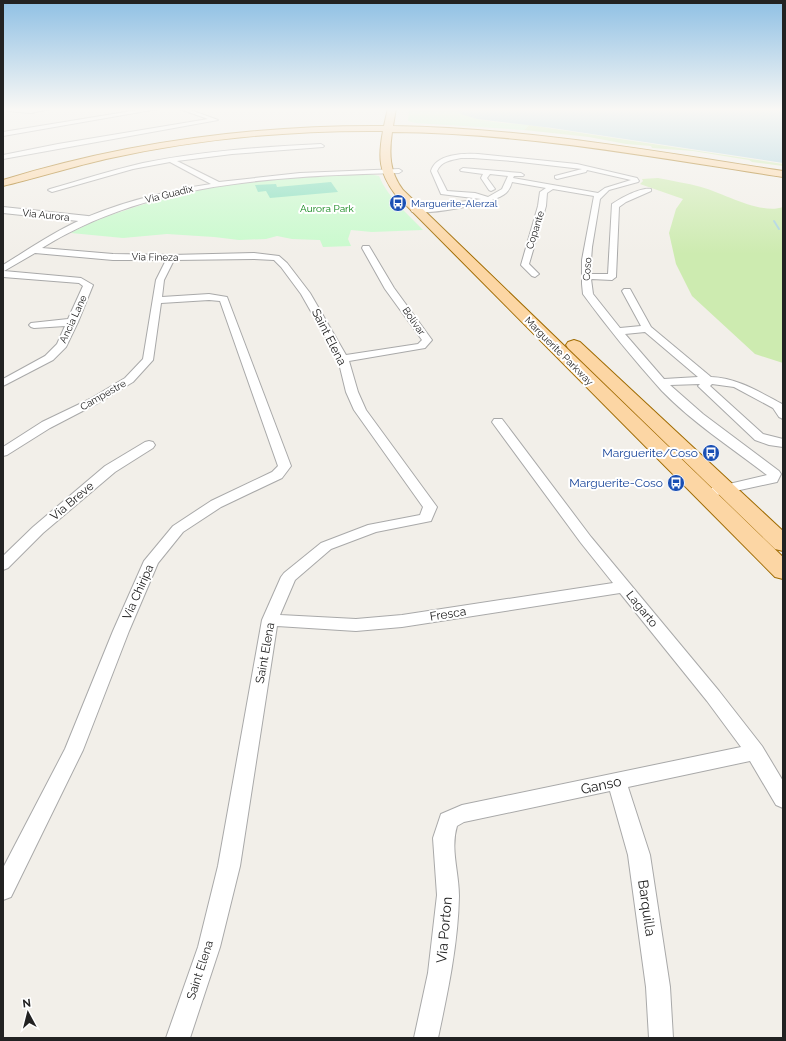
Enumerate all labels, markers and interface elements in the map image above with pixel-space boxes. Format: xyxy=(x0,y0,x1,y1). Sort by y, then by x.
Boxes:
street label: Via Guadix xyxy=(144,183,194,205)
bus stop icon: Marguerite-Alerzal xyxy=(388,193,408,213)
place label: Marguerite-Alerzal xyxy=(411,198,498,209)
park label: Aurora Park xyxy=(300,203,355,214)
street label: Via Aurora xyxy=(22,207,70,223)
street label: Copante xyxy=(524,209,546,250)
street label: Via Fineza xyxy=(131,251,179,263)
street label: Coso xyxy=(581,257,593,281)
street label: Ancia Lane xyxy=(57,293,89,345)
street label: Bolivar xyxy=(400,305,428,338)
street label: Saint Elena xyxy=(309,306,349,368)
street label: Marguerite Parkway xyxy=(523,315,596,388)
street label: Campestre xyxy=(78,377,128,413)
bus stop icon: Marguerite/Coso xyxy=(701,443,721,463)
place label: Marguerite/Coso xyxy=(602,446,698,460)
bus stop icon: Marguerite-Coso xyxy=(666,473,686,493)
place label: Marguerite-Coso xyxy=(569,476,663,490)
street label: Via Breve xyxy=(47,479,97,523)
street label: Via Chiripa xyxy=(120,562,156,622)
street label: Lagarto xyxy=(623,588,661,630)
street label: Fresca xyxy=(429,604,467,624)
street label: Saint Elena xyxy=(253,621,277,685)
street label: Ganso xyxy=(579,773,623,797)
street label: Barquilla xyxy=(635,879,659,937)
street label: Via Porton xyxy=(433,896,455,964)
street label: Saint Elena xyxy=(184,939,216,1001)
north arrow xyxy=(8,993,48,1033)
text: N xyxy=(22,997,32,1011)

